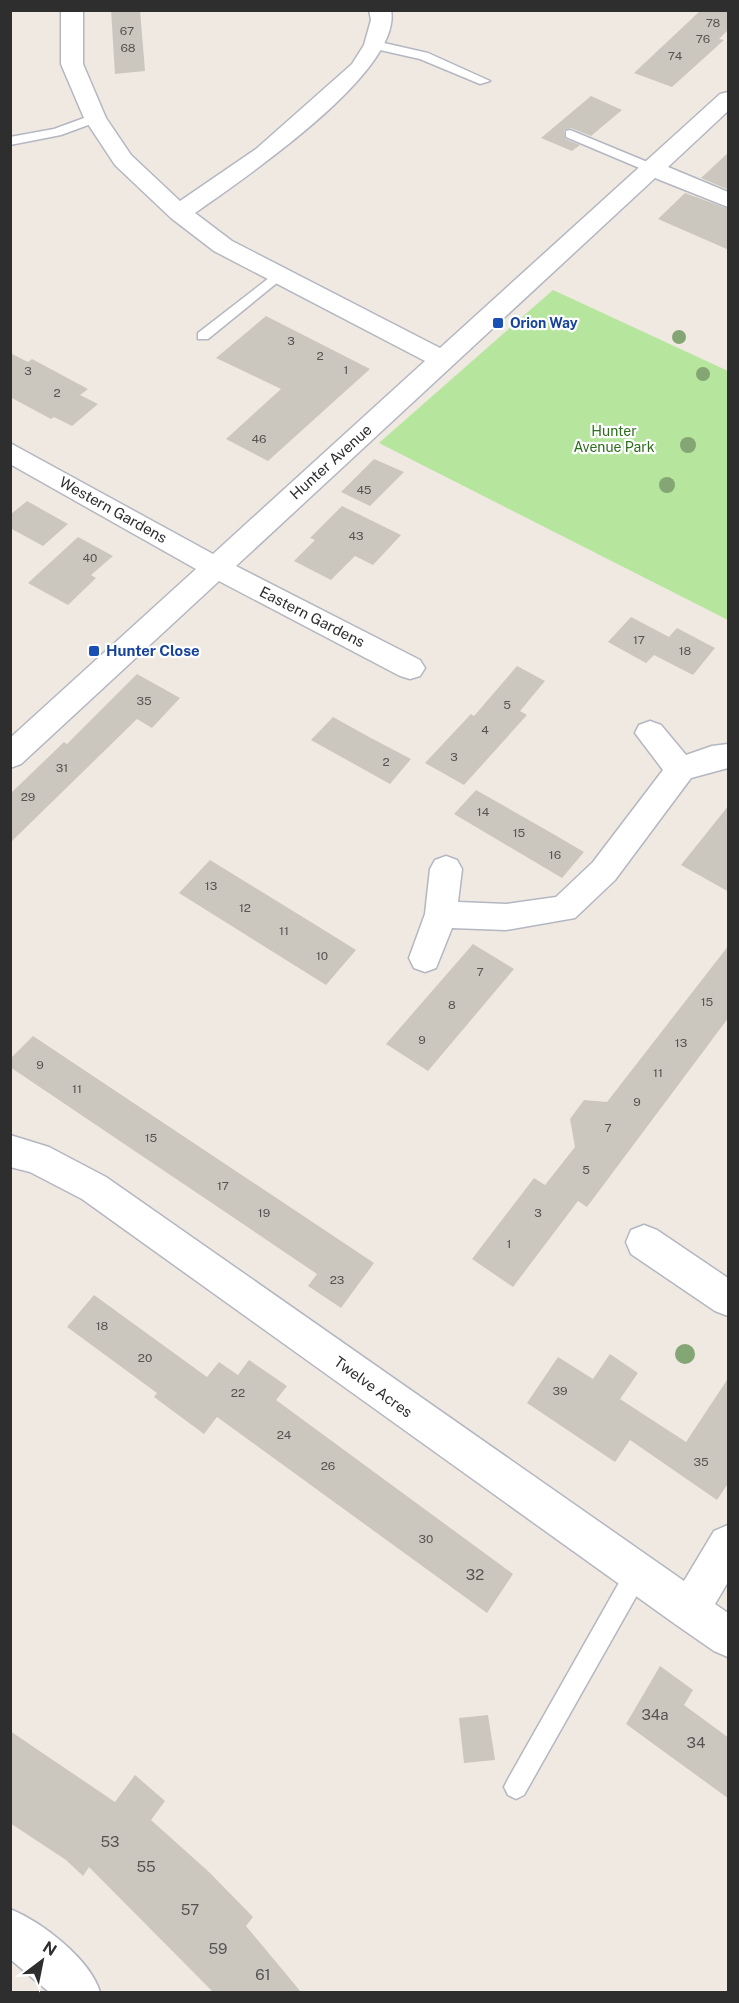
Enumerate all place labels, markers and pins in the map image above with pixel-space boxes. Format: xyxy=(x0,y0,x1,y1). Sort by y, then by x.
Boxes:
place label: Orion Way xyxy=(510,315,578,331)
marker: Orion Way xyxy=(491,316,505,330)
place label: Hunter Close xyxy=(106,642,200,659)
marker: Hunter Close xyxy=(87,644,101,658)

